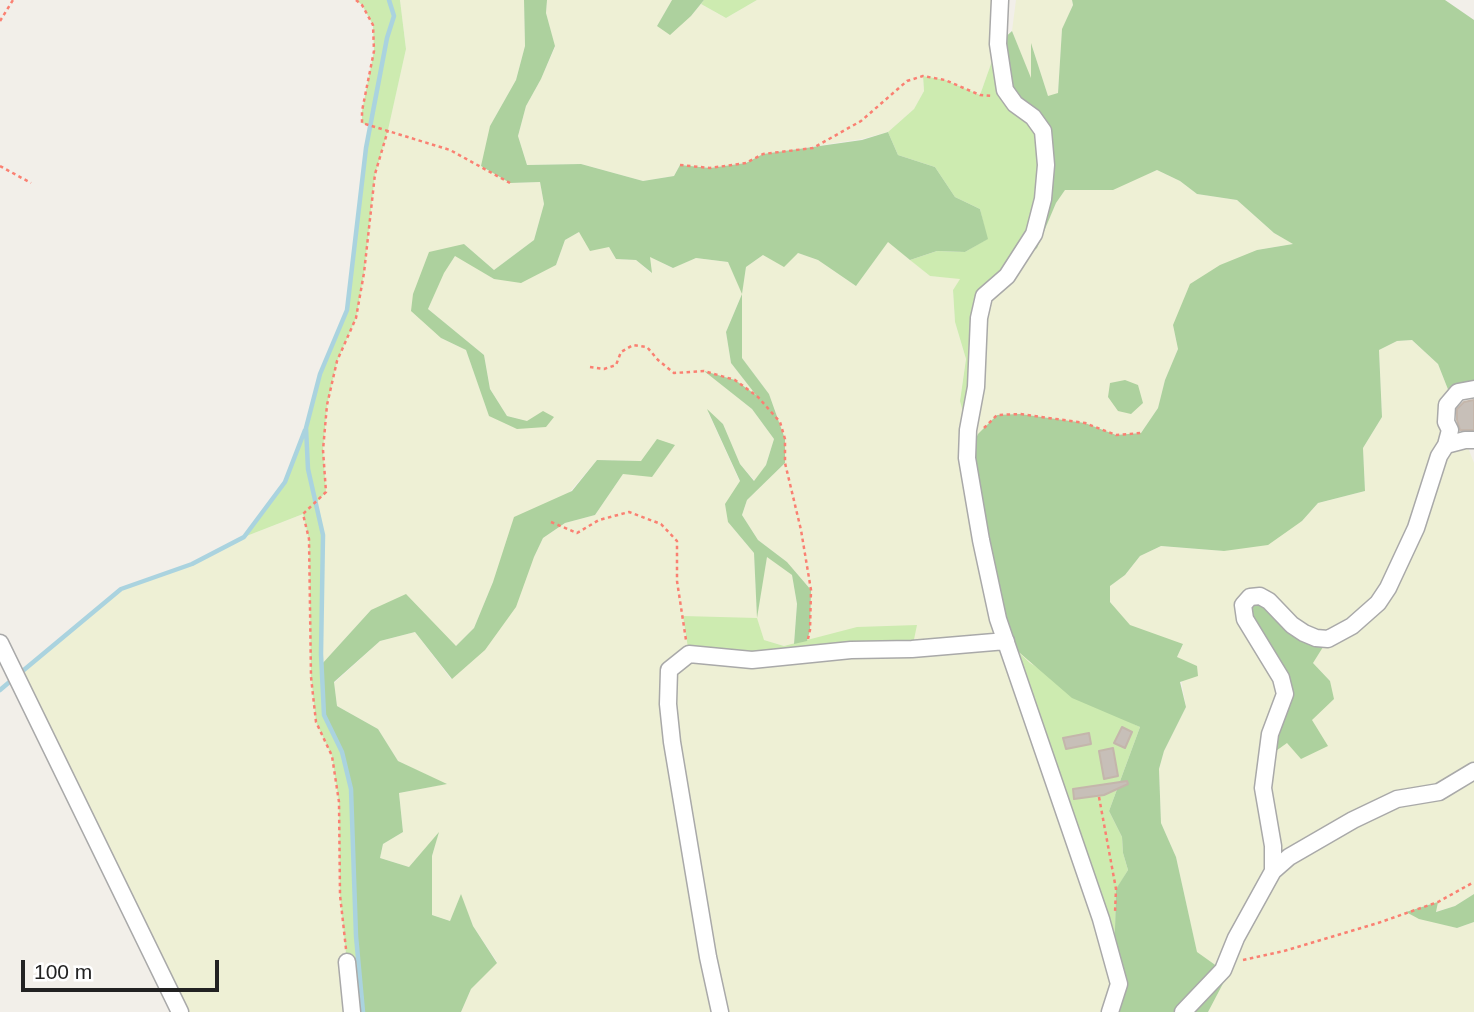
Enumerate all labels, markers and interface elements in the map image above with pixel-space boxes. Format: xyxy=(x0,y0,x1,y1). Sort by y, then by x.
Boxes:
scale bar xyxy=(24,946,222,990)
text: 100 m xyxy=(34,960,92,983)

